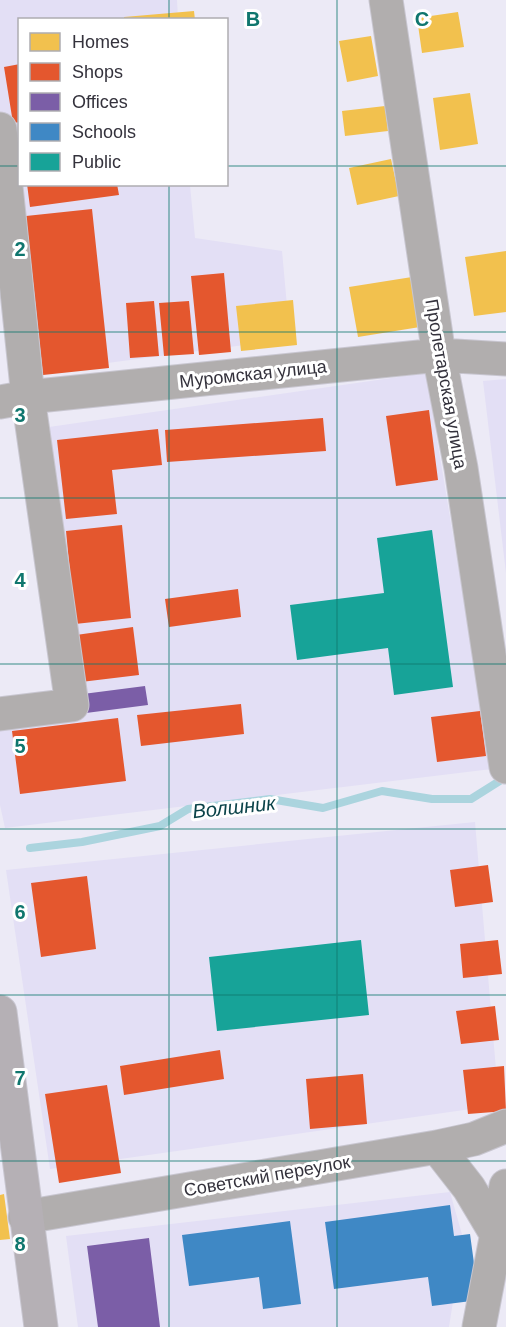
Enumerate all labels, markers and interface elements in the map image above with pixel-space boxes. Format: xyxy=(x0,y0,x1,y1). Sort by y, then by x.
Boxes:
text: B xyxy=(246,8,260,30)
text: C xyxy=(415,8,429,30)
legend xyxy=(18,18,228,186)
text: Homes xyxy=(72,32,129,52)
text: Shops xyxy=(72,62,123,82)
text: Offices xyxy=(72,92,128,112)
text: Schools xyxy=(72,122,136,142)
text: Public xyxy=(72,152,121,172)
text: 2 xyxy=(14,238,26,260)
street label: Пролетарская улица xyxy=(421,298,471,471)
street label: Муромская улица xyxy=(178,356,329,392)
text: 3 xyxy=(14,404,26,426)
text: 4 xyxy=(14,569,26,591)
text: 5 xyxy=(14,735,26,757)
water label: Волшник xyxy=(191,792,278,822)
text: 6 xyxy=(14,901,26,923)
text: 7 xyxy=(14,1067,26,1089)
street label: Советский переулок xyxy=(182,1151,352,1200)
text: 8 xyxy=(14,1233,26,1255)

